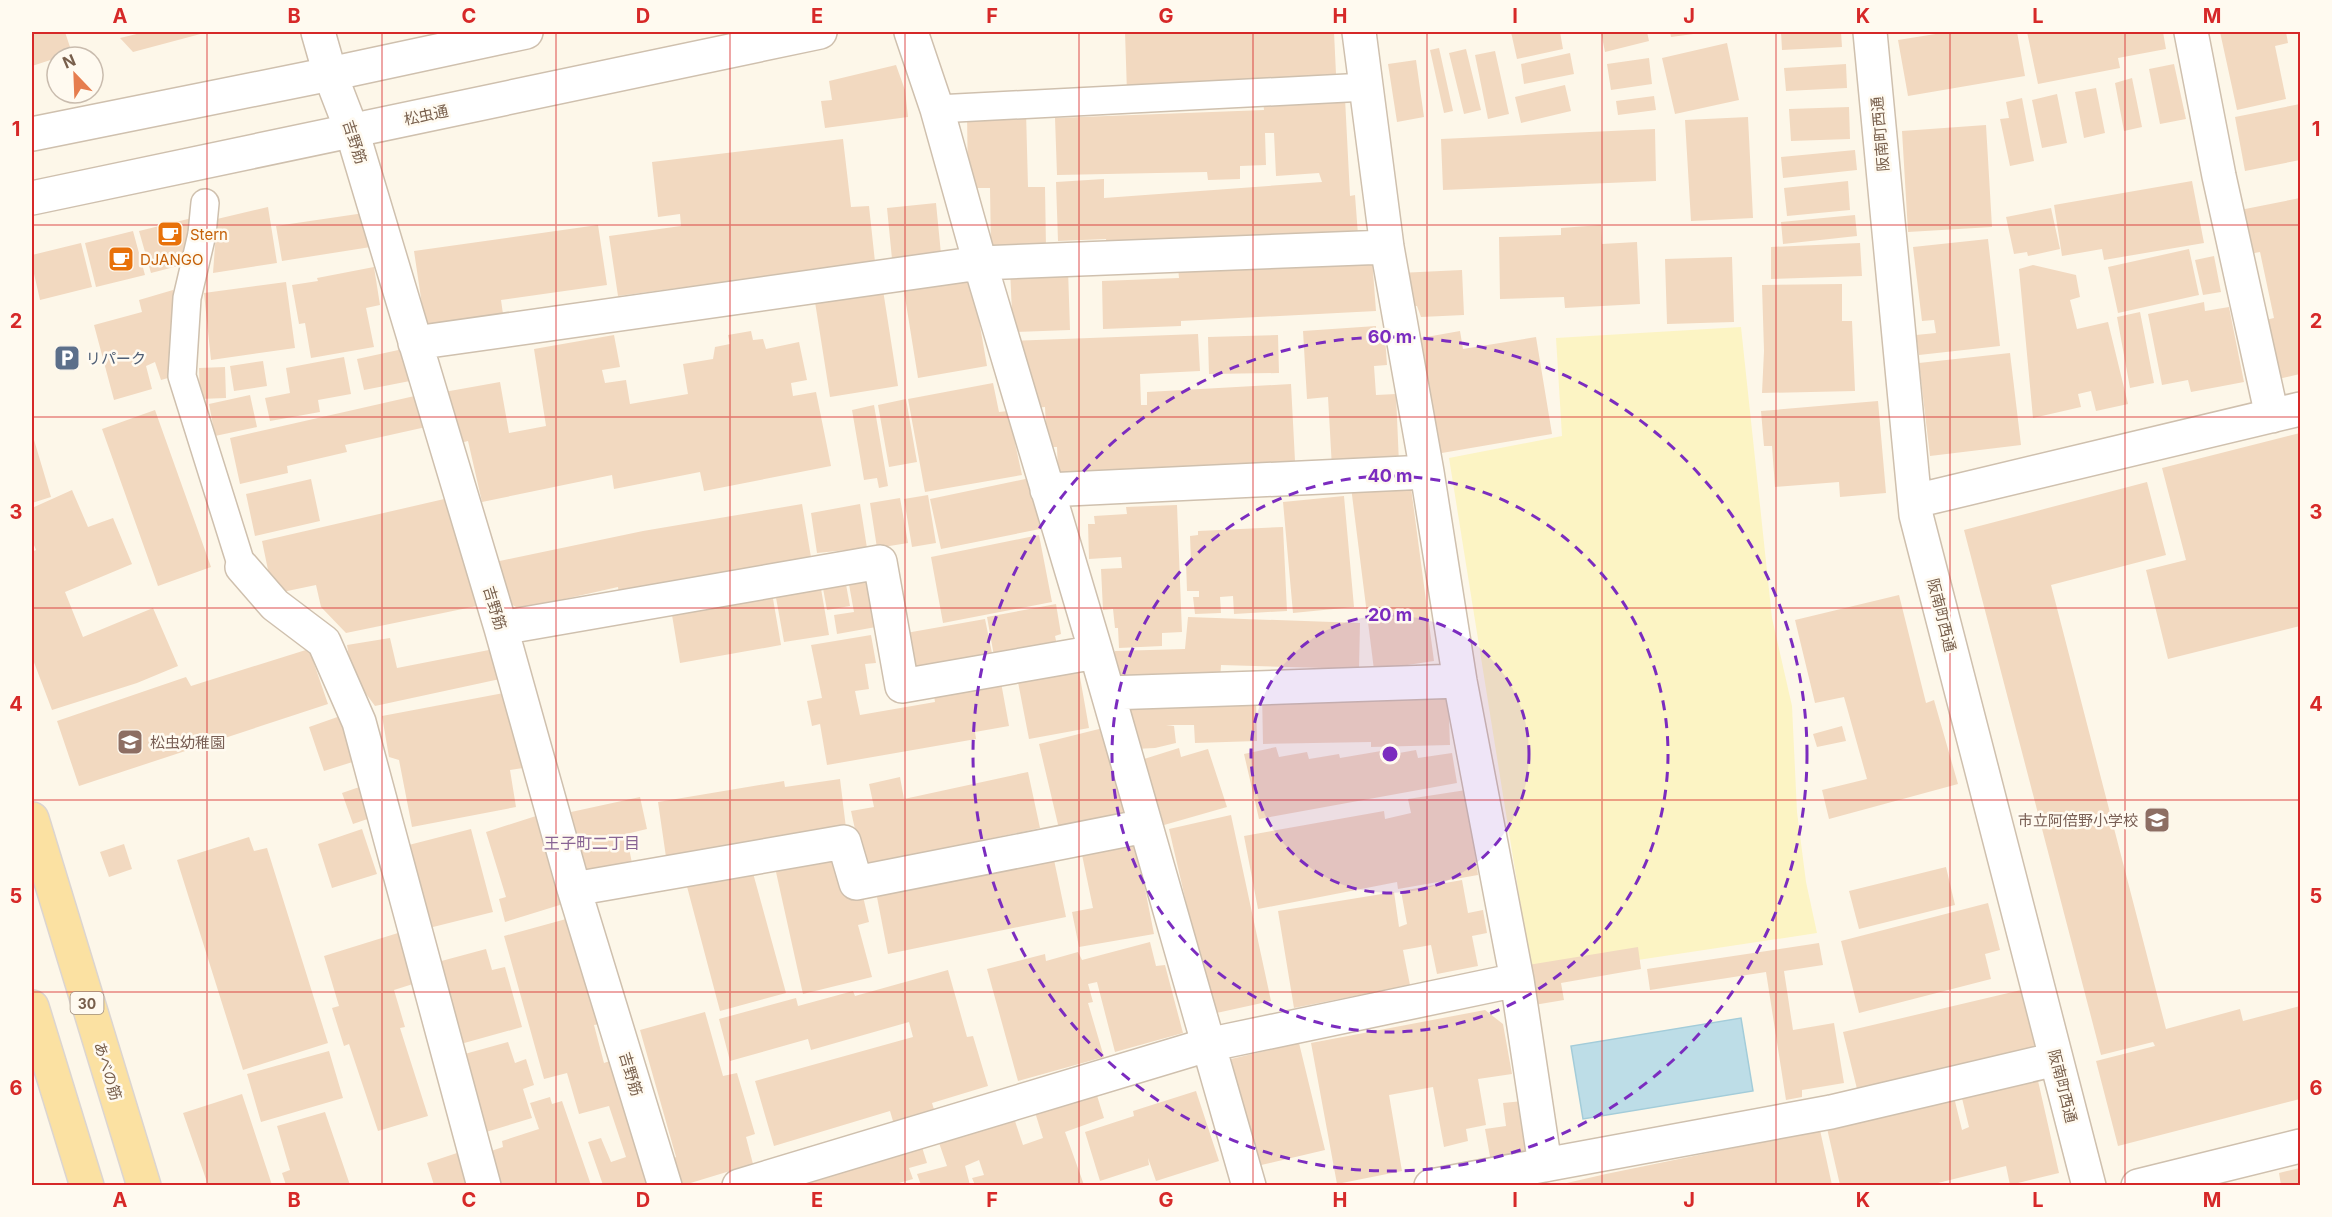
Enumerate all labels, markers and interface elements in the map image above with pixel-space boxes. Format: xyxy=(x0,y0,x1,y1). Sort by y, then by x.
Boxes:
text: A xyxy=(113,4,128,28)
text: B xyxy=(287,4,301,28)
text: C xyxy=(462,4,476,28)
text: D xyxy=(636,4,650,28)
text: E xyxy=(811,4,823,28)
text: F xyxy=(986,4,998,28)
text: G xyxy=(1158,4,1174,28)
text: H xyxy=(1333,4,1347,28)
text: I xyxy=(1512,4,1518,28)
text: J xyxy=(1683,4,1695,28)
text: K xyxy=(1856,4,1870,28)
text: L xyxy=(2032,4,2044,28)
text: M xyxy=(2203,4,2221,28)
north arrow xyxy=(45,45,105,105)
text: N xyxy=(60,50,79,73)
street label: 阪南町西通 xyxy=(1867,96,1893,172)
street label: 松虫通 xyxy=(402,101,450,129)
text: 1 xyxy=(12,117,20,141)
text: 1 xyxy=(2312,117,2320,141)
street label: 吉野筋 xyxy=(339,118,371,166)
cafe icon: Stern xyxy=(155,219,185,249)
place label: Stern xyxy=(190,225,228,244)
cafe icon: DJANGO xyxy=(106,244,136,274)
place label: DJANGO xyxy=(140,250,203,269)
text: 2 xyxy=(10,309,22,333)
text: 2 xyxy=(2310,309,2322,333)
text: 60 m xyxy=(1368,326,1412,347)
parking icon: リパーク xyxy=(52,343,82,373)
place label: リパーク xyxy=(86,349,146,368)
text: 40 m xyxy=(1368,465,1413,486)
text: 3 xyxy=(10,500,22,524)
text: 3 xyxy=(2310,500,2322,524)
street label: 阪南町西通 xyxy=(1924,576,1960,654)
street label: 吉野筋 xyxy=(479,584,511,632)
text: 20 m xyxy=(1368,604,1412,625)
text: 4 xyxy=(9,692,23,716)
text: 4 xyxy=(2309,692,2323,716)
school or university icon: 松虫幼稚園 xyxy=(115,727,145,757)
place label: 松虫幼稚園 xyxy=(150,733,225,752)
centre of rings xyxy=(1380,744,1400,764)
school or university icon: 市立阿倍野小学校 xyxy=(2142,805,2172,835)
place label: 市立阿倍野小学校 xyxy=(2018,811,2138,830)
district label: 王子町二丁目 xyxy=(544,833,640,853)
text: 5 xyxy=(10,884,22,908)
text: 5 xyxy=(2310,884,2322,908)
road number: 30 xyxy=(70,992,104,1014)
street label: あべの筋 xyxy=(90,1040,126,1102)
street label: 阪南町西通 xyxy=(2045,1047,2081,1125)
street label: 吉野筋 xyxy=(615,1050,647,1098)
text: 6 xyxy=(10,1076,23,1100)
text: 6 xyxy=(2310,1076,2323,1100)
text: A xyxy=(113,1188,128,1212)
text: B xyxy=(287,1188,301,1212)
text: C xyxy=(462,1188,476,1212)
text: D xyxy=(636,1188,650,1212)
text: E xyxy=(811,1188,823,1212)
text: F xyxy=(986,1188,998,1212)
text: G xyxy=(1158,1188,1174,1212)
text: H xyxy=(1333,1188,1347,1212)
text: I xyxy=(1512,1188,1518,1212)
text: J xyxy=(1683,1188,1695,1212)
text: K xyxy=(1856,1188,1870,1212)
text: L xyxy=(2032,1188,2044,1212)
text: M xyxy=(2203,1188,2221,1212)

